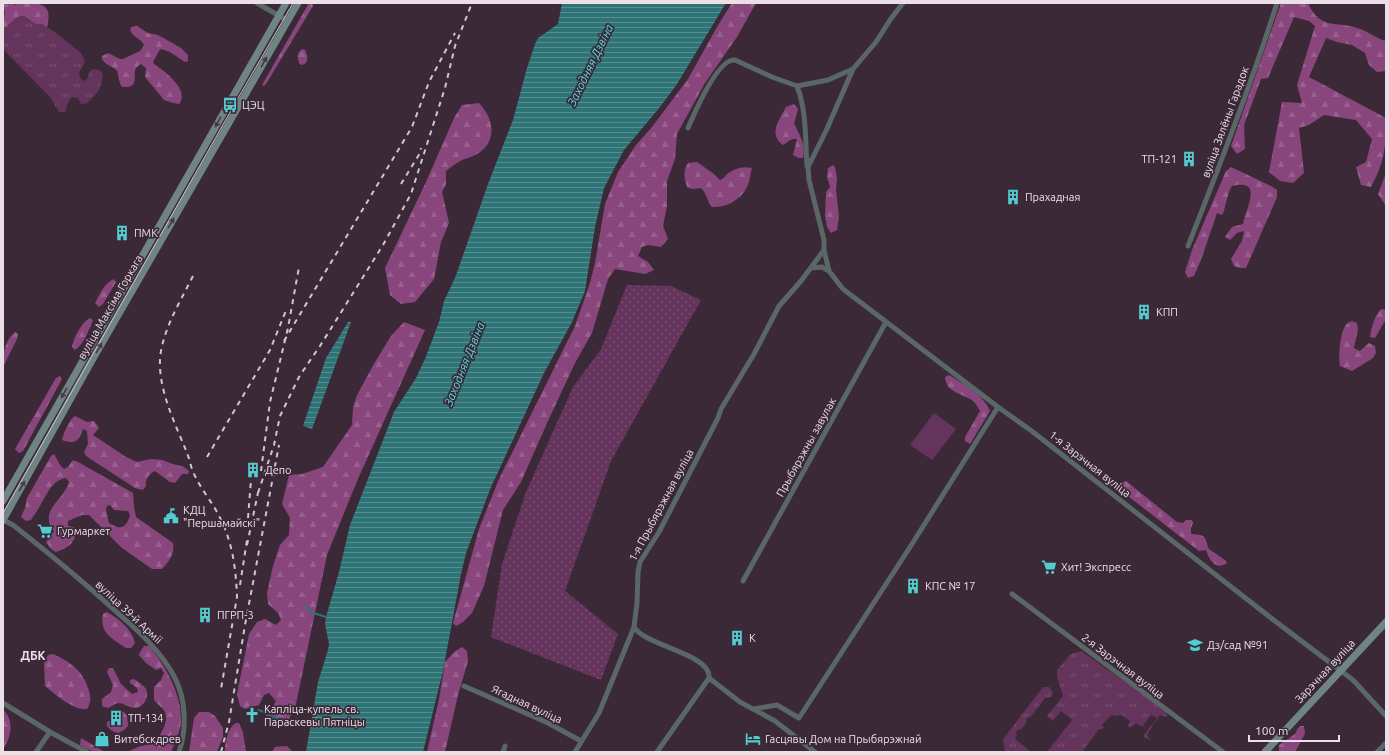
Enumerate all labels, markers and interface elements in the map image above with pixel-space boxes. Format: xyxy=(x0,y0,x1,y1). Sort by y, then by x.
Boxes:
water label: Заходняя Дзвіна xyxy=(564,22,616,109)
one-way arrow xyxy=(261,56,267,68)
street label: вуліца Зялёны Гарадок xyxy=(1199,64,1251,179)
bus stop icon: ЦЭЦ xyxy=(221,96,239,114)
place label: ЦЭЦ xyxy=(242,99,265,111)
one-way arrow xyxy=(214,116,221,128)
building icon: ТП-121 xyxy=(1180,150,1198,168)
place label: ТП-121 xyxy=(1142,153,1177,165)
building icon: Прахадная xyxy=(1004,188,1022,206)
place label: Прахадная xyxy=(1025,191,1080,203)
one-way arrow xyxy=(168,217,175,229)
building icon: ПМК xyxy=(113,224,131,242)
place label: ПМК xyxy=(134,227,158,239)
street label: вуліца Максіма Горкага xyxy=(75,253,145,361)
building icon: КПП xyxy=(1135,303,1153,321)
place label: КПП xyxy=(1156,306,1178,318)
water label: Заходняя Дзвіна xyxy=(441,320,487,409)
one-way arrow xyxy=(96,342,103,354)
one-way arrow xyxy=(61,387,67,399)
street label: Прыбярэжны завулак xyxy=(774,395,838,499)
street label: 1-я Зарэчная вуліца xyxy=(1047,428,1133,500)
street label: 1-я Прыбярэжная вуліца xyxy=(626,447,696,563)
building icon: Депо xyxy=(244,461,262,479)
place label: Депо xyxy=(265,464,292,476)
one-way arrow xyxy=(19,480,25,492)
place label: КДЦ "Першамайскі" xyxy=(183,504,260,529)
public building icon: КДЦ "Першамайскі" xyxy=(162,507,180,525)
supermarket icon: Гурмаркет xyxy=(36,522,54,540)
place label: Гурмаркет xyxy=(57,525,110,537)
supermarket icon: Хит! Экспресс xyxy=(1040,558,1058,576)
place label: Хит! Экспресс xyxy=(1061,561,1131,573)
building icon: КПС № 17 xyxy=(904,577,922,595)
street label: вуліца 39-й Арміі xyxy=(93,578,165,646)
place label: КПС № 17 xyxy=(925,580,976,592)
building icon: ПГРП-3 xyxy=(196,606,214,624)
place label: ПГРП-3 xyxy=(217,609,254,621)
building icon: К xyxy=(728,629,746,647)
street label: 2-я Зарэчная вуліца xyxy=(1079,631,1167,701)
place label: К xyxy=(749,632,756,644)
school or university icon: Дз/сад №91 xyxy=(1186,636,1204,654)
street label: Зарэчная вуліца xyxy=(1293,637,1357,705)
place label: Дз/сад №91 xyxy=(1207,639,1268,651)
district label: ДБК xyxy=(20,649,46,662)
street label: Ягадная вуліца xyxy=(490,682,564,726)
place label: Капліца-купель св. Параскевы Пятніцы xyxy=(264,703,365,728)
church icon: Капліца-купель св. Параскевы Пятніцы xyxy=(243,706,261,724)
building icon: ТП-134 xyxy=(107,709,125,727)
place label: ТП-134 xyxy=(128,712,164,724)
scale bar xyxy=(1249,717,1339,743)
text: 100 m xyxy=(1255,724,1288,737)
shop icon: Витебскдрев xyxy=(93,730,111,748)
hotel icon: Гасцявы Дом на Прыбярэжнай xyxy=(744,730,762,748)
place label: Витебскдрев xyxy=(114,733,181,745)
place label: Гасцявы Дом на Прыбярэжнай xyxy=(765,733,922,745)

